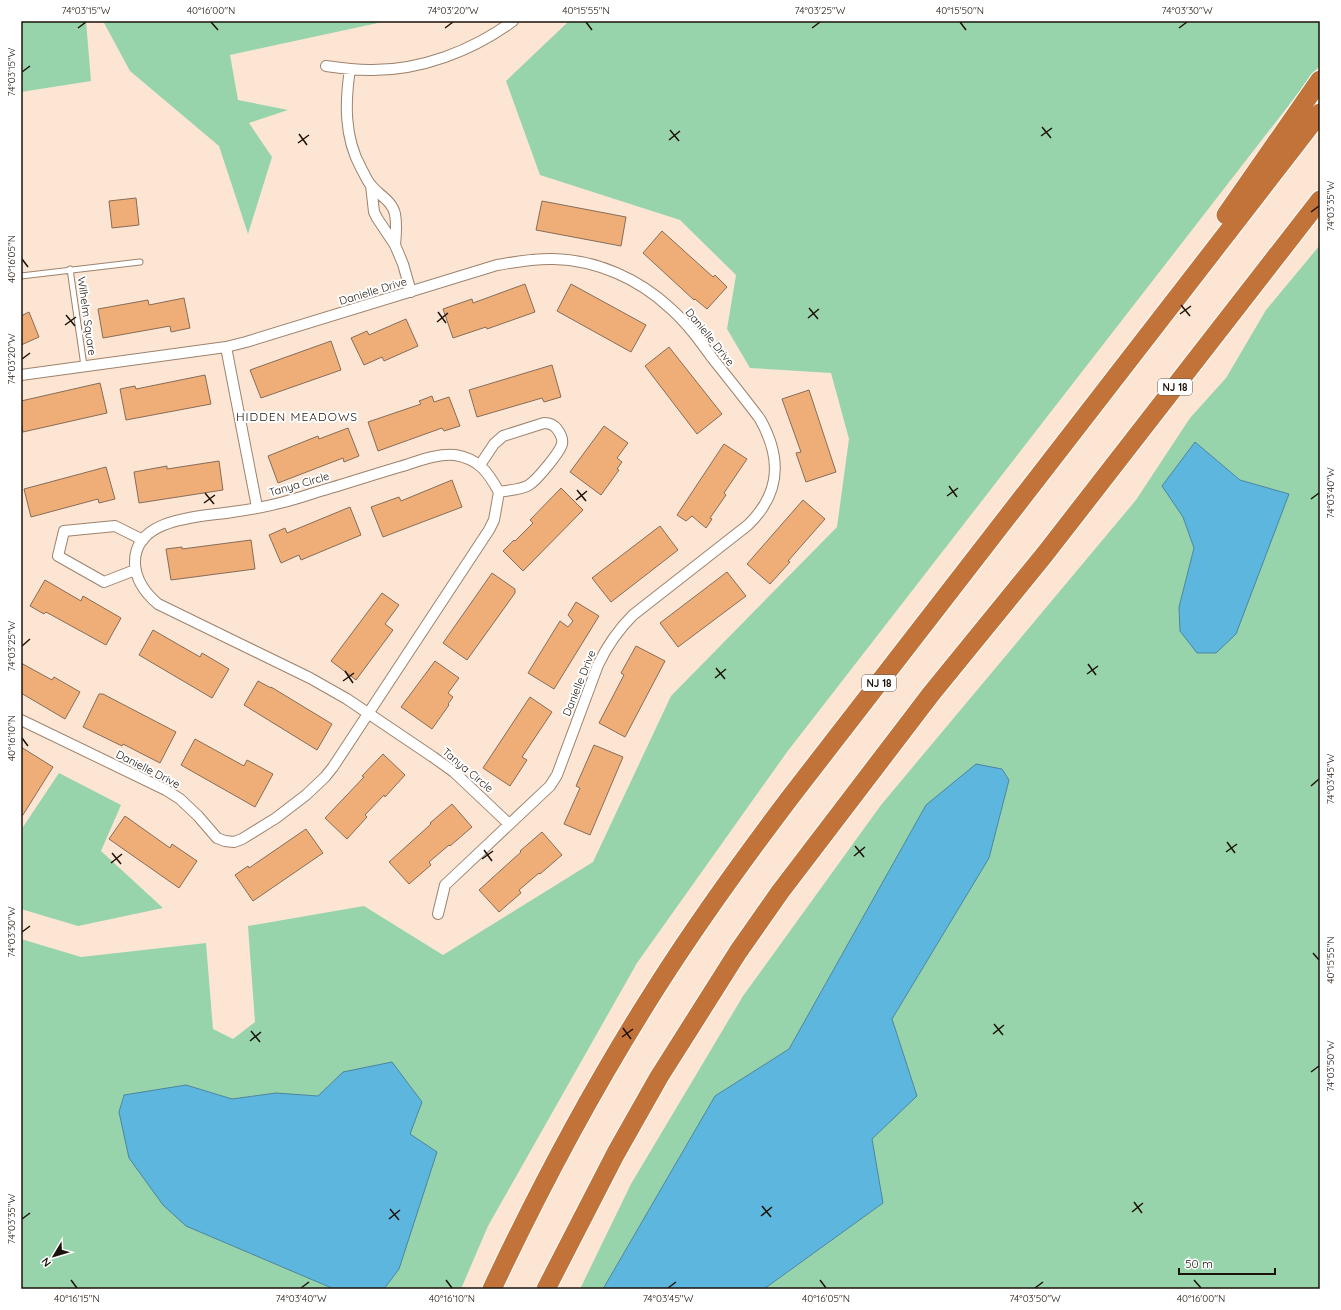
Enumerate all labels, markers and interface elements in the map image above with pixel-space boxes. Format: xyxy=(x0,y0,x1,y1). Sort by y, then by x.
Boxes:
text: 74°03'15"W xyxy=(61,4,111,17)
text: 40°16'00"N xyxy=(187,4,235,17)
text: 74°03'20"W xyxy=(427,4,479,17)
text: 40°15'55"N xyxy=(562,4,610,17)
text: 74°03'25"W xyxy=(795,4,846,17)
text: 40°15'50"N xyxy=(936,4,984,17)
text: 74°03'30"W xyxy=(1161,4,1213,17)
text: 74°03'15"W xyxy=(5,47,18,97)
text: 74°03'35"W xyxy=(1324,180,1337,231)
text: 40°16'05"N xyxy=(5,235,18,283)
street label: Danielle Drive xyxy=(337,274,409,308)
street label: Wilhelm Square xyxy=(75,276,99,356)
street label: Danielle Drive xyxy=(682,305,738,369)
text: 74°03'20"W xyxy=(5,333,18,385)
road number: NJ 18 xyxy=(1158,379,1192,395)
district label: HIDDEN MEADOWS xyxy=(236,409,358,424)
text: 74°03'40"W xyxy=(1324,467,1337,519)
street label: Tanya Circle xyxy=(267,469,331,499)
text: 74°03'25"W xyxy=(5,620,18,671)
street label: Danielle Drive xyxy=(559,648,599,718)
road number: NJ 18 xyxy=(862,675,896,691)
text: 40°16'10"N xyxy=(5,715,18,761)
street label: Tanya Circle xyxy=(440,745,496,795)
street label: Danielle Drive xyxy=(114,747,182,791)
text: 74°03'45"W xyxy=(1324,753,1337,804)
text: 74°03'30"W xyxy=(5,906,18,958)
text: 40°15'55"N xyxy=(1324,936,1337,984)
text: 74°03'50"W xyxy=(1324,1040,1337,1092)
text: 74°03'35"W xyxy=(5,1193,18,1244)
north arrow xyxy=(34,1236,74,1276)
scale bar xyxy=(1179,1250,1275,1276)
text: N xyxy=(38,1255,54,1270)
text: 50 m xyxy=(1185,1256,1213,1271)
text: 40°16'15"N xyxy=(54,1292,100,1305)
text: 74°03'40"W xyxy=(275,1292,327,1305)
text: 40°16'10"N xyxy=(429,1292,475,1305)
text: 74°03'45"W xyxy=(643,1292,694,1305)
text: 40°16'05"N xyxy=(802,1292,850,1305)
text: 74°03'50"W xyxy=(1009,1292,1061,1305)
text: 40°16'00"N xyxy=(1177,1292,1225,1305)

